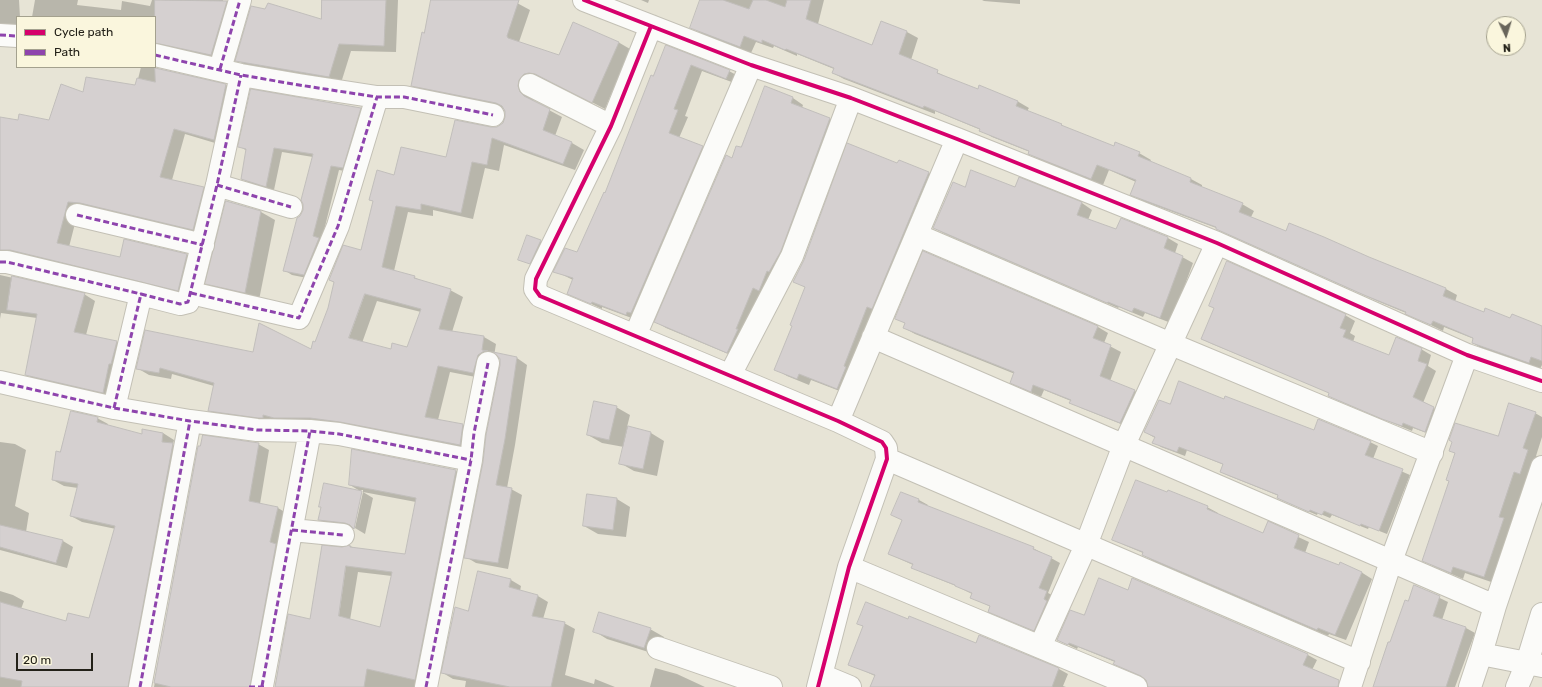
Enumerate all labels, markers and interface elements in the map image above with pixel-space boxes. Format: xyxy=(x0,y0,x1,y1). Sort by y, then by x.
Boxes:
legend xyxy=(16,16,156,68)
north arrow xyxy=(1486,16,1526,56)
text: Cycle path xyxy=(54,25,113,39)
text: N xyxy=(1502,41,1511,54)
text: Path xyxy=(54,45,80,59)
scale bar xyxy=(18,645,95,671)
text: 20 m xyxy=(23,653,51,667)

